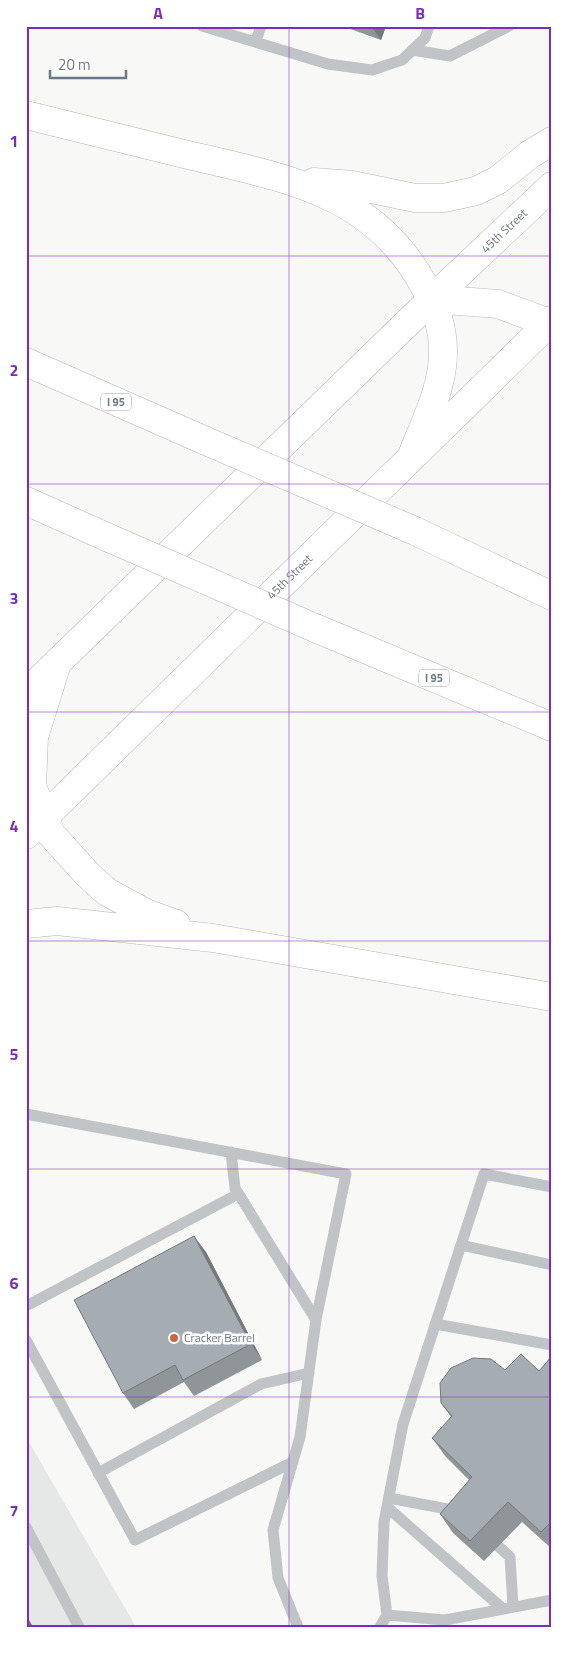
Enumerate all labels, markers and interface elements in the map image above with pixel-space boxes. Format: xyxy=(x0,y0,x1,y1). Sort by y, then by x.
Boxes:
text: A xyxy=(153,1,163,25)
text: B xyxy=(415,1,425,25)
scale bar xyxy=(50,48,126,80)
text: 20 m xyxy=(58,53,91,76)
text: 1 xyxy=(10,129,18,153)
street label: 45th Street xyxy=(476,203,532,257)
text: 2 xyxy=(10,358,18,382)
road number: I 95 xyxy=(101,394,131,411)
street label: 45th Street xyxy=(262,549,317,603)
text: 3 xyxy=(10,586,18,610)
road number: I 95 xyxy=(419,670,449,686)
text: 4 xyxy=(10,814,19,838)
text: 5 xyxy=(10,1042,19,1066)
text: 6 xyxy=(10,1271,19,1295)
place label: Cracker Barrel xyxy=(184,1328,255,1347)
marker: Cracker Barrel xyxy=(168,1332,180,1344)
text: 7 xyxy=(10,1499,18,1523)

